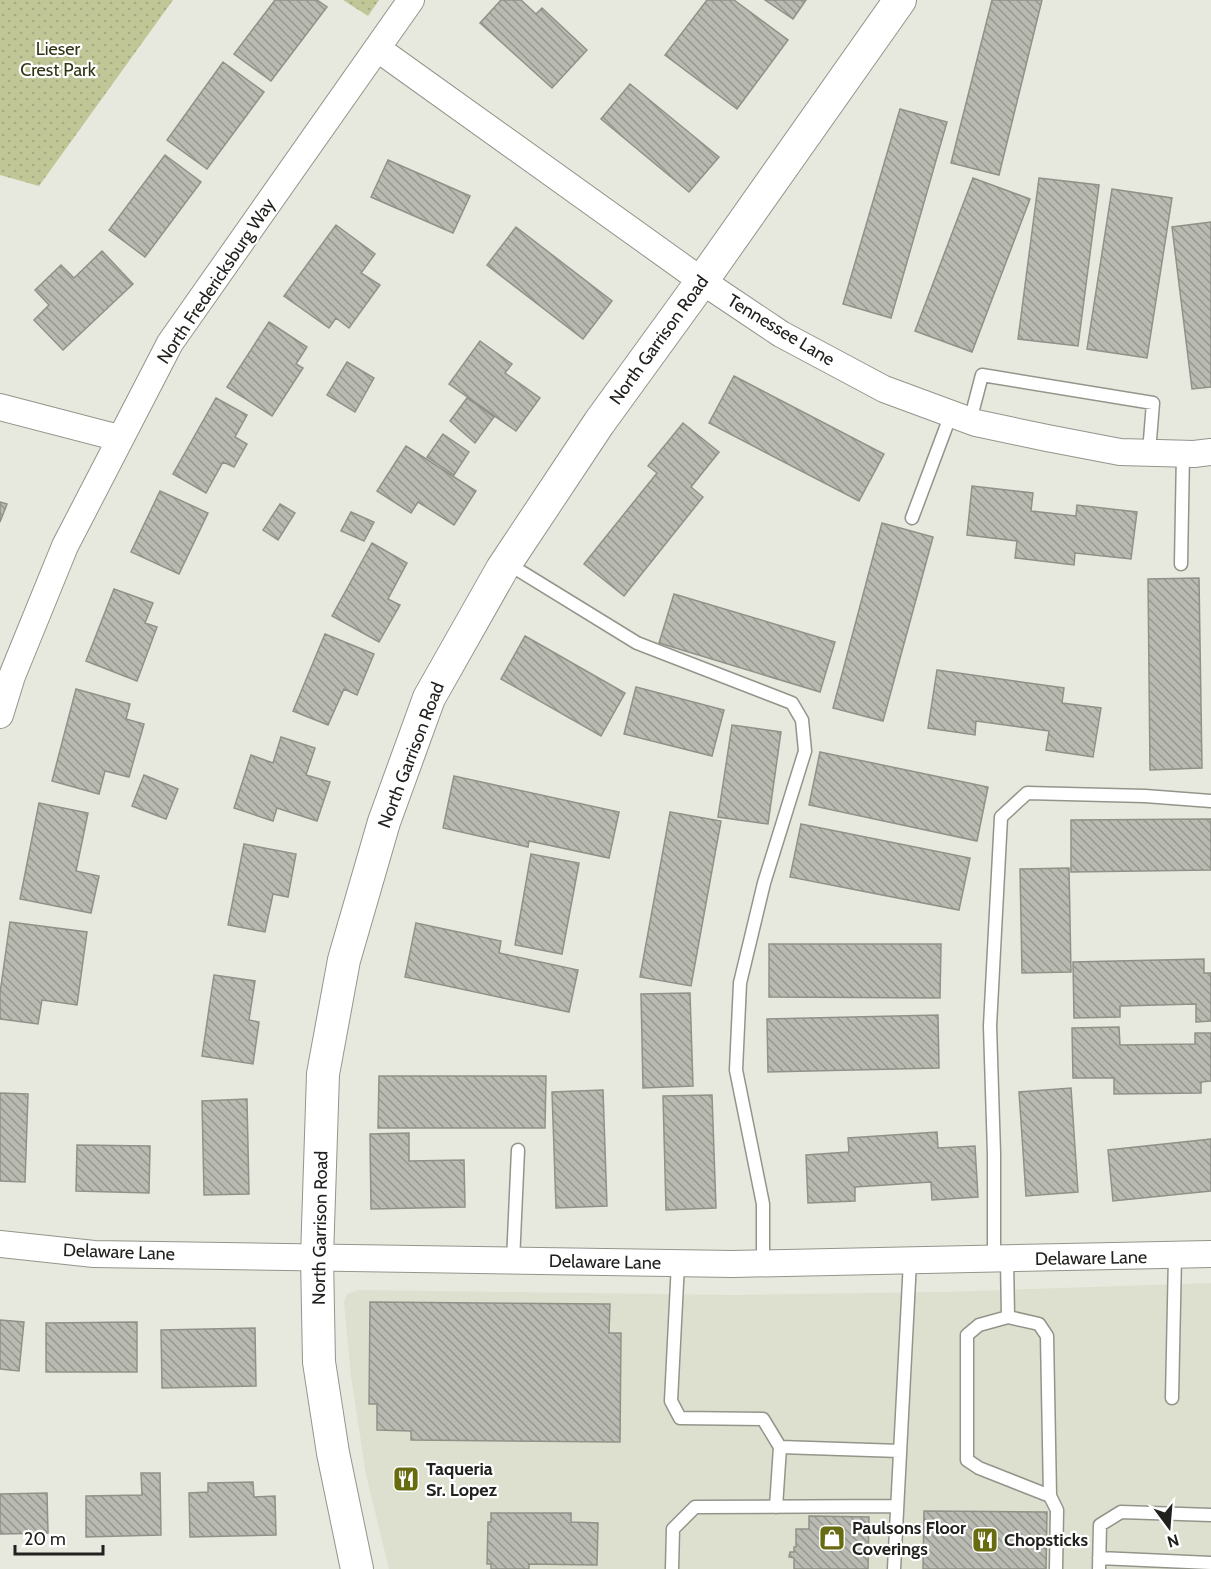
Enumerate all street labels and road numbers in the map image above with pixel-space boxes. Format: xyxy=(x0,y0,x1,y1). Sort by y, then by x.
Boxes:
street label: North Fredericksburg Way xyxy=(152,194,280,368)
street label: North Garrison Road xyxy=(605,271,713,409)
street label: Tennessee Lane xyxy=(723,289,839,371)
street label: North Garrison Road xyxy=(373,679,449,831)
street label: North Garrison Road xyxy=(308,1151,332,1305)
street label: Delaware Lane xyxy=(63,1239,175,1265)
street label: Delaware Lane xyxy=(1035,1246,1147,1270)
street label: Delaware Lane xyxy=(549,1250,661,1274)

